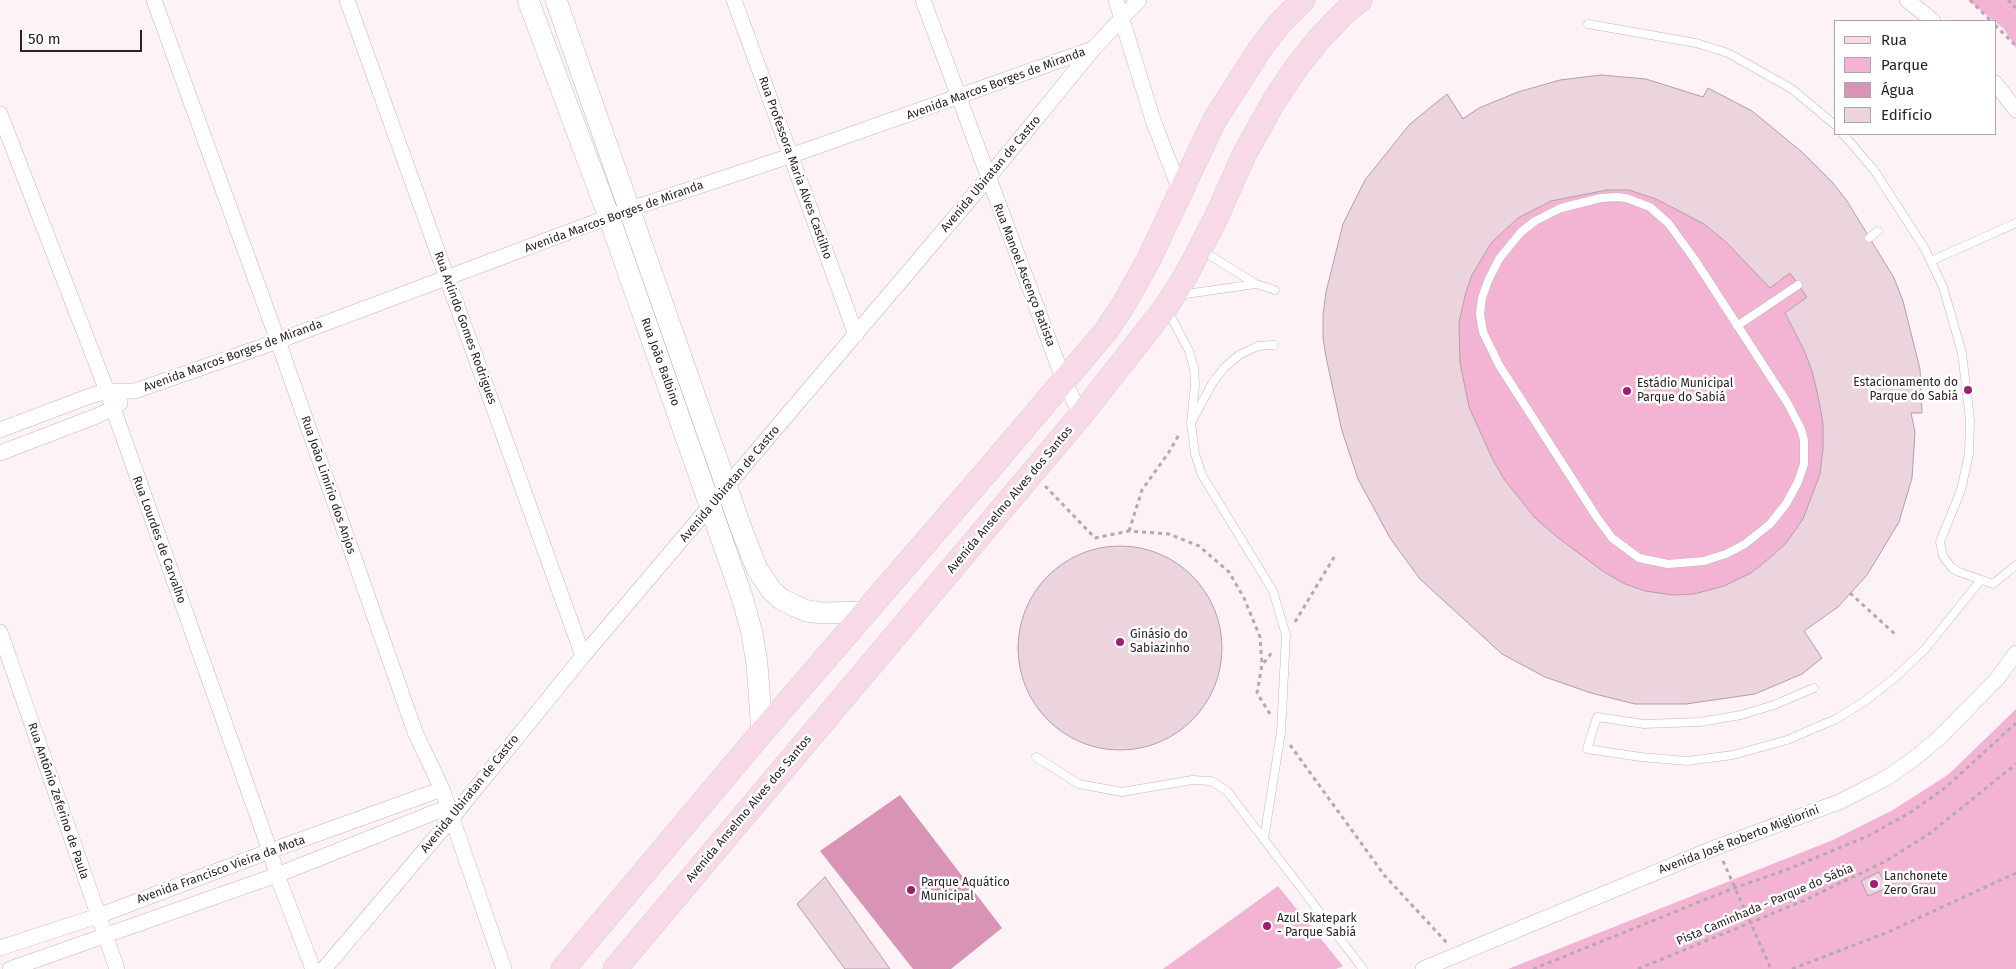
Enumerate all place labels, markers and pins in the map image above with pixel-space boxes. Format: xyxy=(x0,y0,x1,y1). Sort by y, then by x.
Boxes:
place label: Estacionamento do Parque do Sabiá xyxy=(1853,376,1958,404)
place label: Estádio Municipal Parque do Sabiá xyxy=(1637,377,1733,405)
marker: Estacionamento do Parque do Sabiá xyxy=(1962,384,1974,396)
marker: Estádio Municipal Parque do Sabiá xyxy=(1621,385,1633,397)
place label: Ginásio do Sabiazinho xyxy=(1130,628,1190,656)
marker: Ginásio do Sabiazinho xyxy=(1114,636,1126,648)
place label: Lanchonete Zero Grau xyxy=(1884,870,1947,898)
place label: Parque Aquático Municipal xyxy=(921,876,1010,904)
marker: Lanchonete Zero Grau xyxy=(1868,878,1880,890)
marker: Parque Aquático Municipal xyxy=(905,884,917,896)
place label: Azul Skatepark - Parque Sabiá xyxy=(1277,912,1357,940)
marker: Azul Skatepark - Parque Sabiá xyxy=(1261,920,1273,932)

